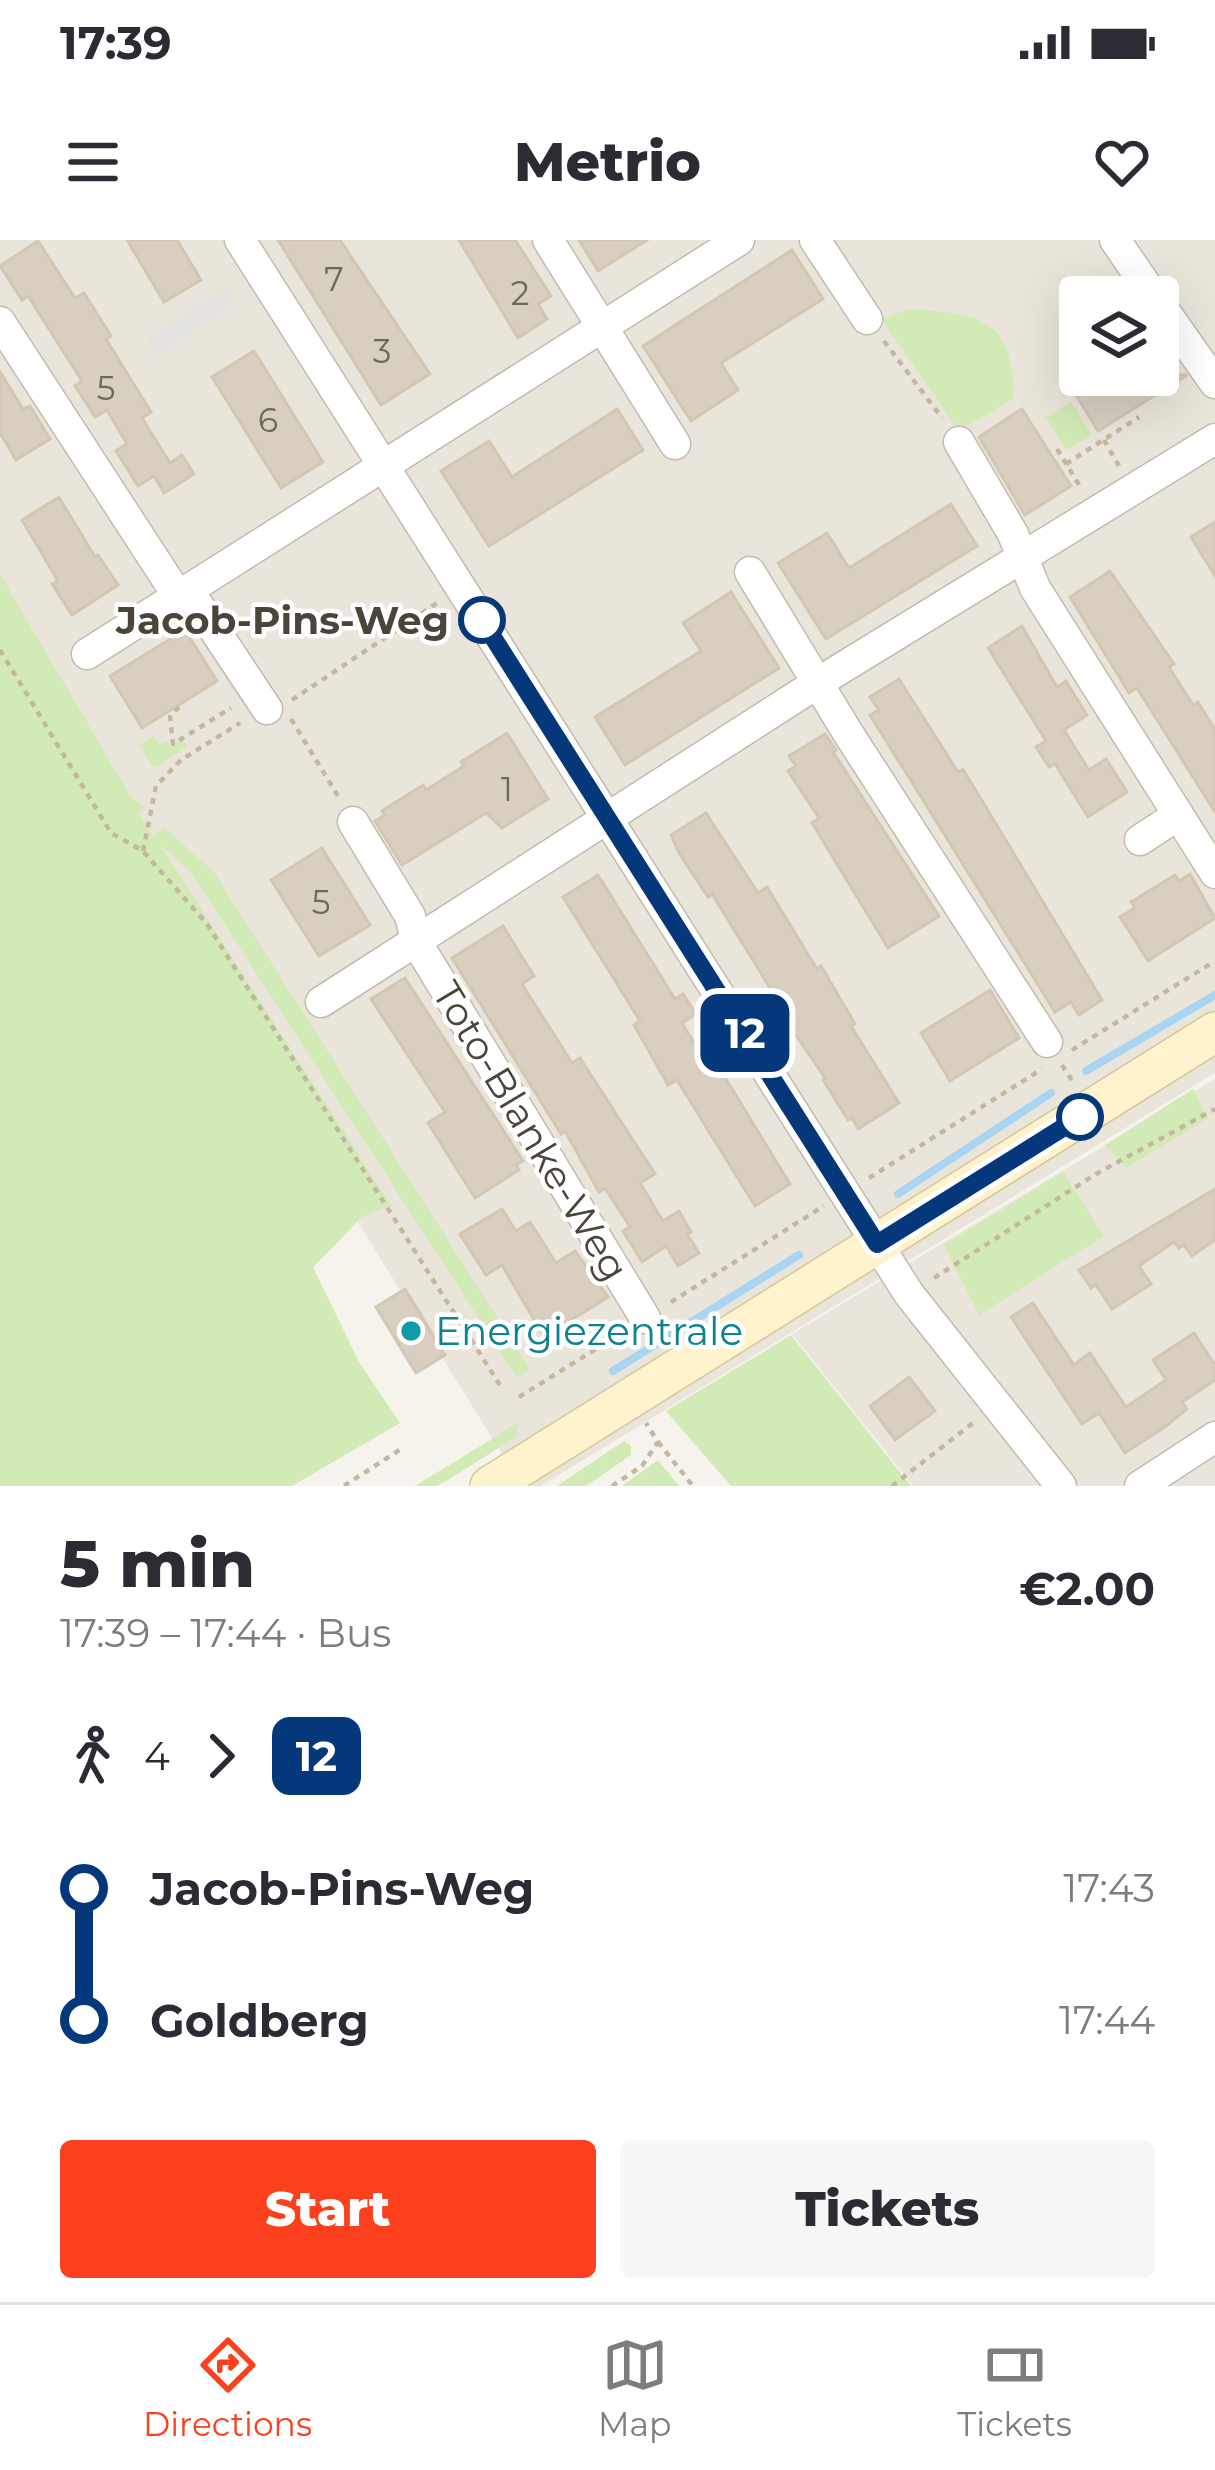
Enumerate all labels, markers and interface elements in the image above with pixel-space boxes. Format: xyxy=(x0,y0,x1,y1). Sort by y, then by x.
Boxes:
text: 17:39 xyxy=(60,15,172,70)
icon: menu xyxy=(60,129,126,195)
text: Metrio xyxy=(514,129,701,195)
icon: heart xyxy=(1089,129,1155,195)
house number: 7 xyxy=(324,259,344,299)
house number: 2 xyxy=(511,273,529,313)
map controls xyxy=(1059,276,1179,396)
button: layers xyxy=(1059,276,1179,396)
house number: 3 xyxy=(373,331,391,371)
house number: 5 xyxy=(97,368,115,408)
house number: 6 xyxy=(258,400,278,440)
place label: Jacob-Pins-Weg xyxy=(115,596,449,644)
marker: Jacob-Pins-Weg xyxy=(460,598,504,642)
house number: 1 xyxy=(501,769,513,809)
house number: 5 xyxy=(312,882,330,922)
street label: Toto-Blanke-Weg xyxy=(423,973,639,1289)
line badge: 12 xyxy=(691,994,799,1072)
text: 12 xyxy=(724,1007,766,1059)
unlabelled marker xyxy=(1058,1095,1102,1139)
place label: Energiezentrale xyxy=(435,1307,743,1355)
marker: Energiezentrale xyxy=(398,1318,424,1344)
text: 5 min xyxy=(60,1523,255,1604)
text: €2.00 xyxy=(1019,1561,1155,1616)
text: 17:39 – 17:44 · Bus xyxy=(60,1609,391,1657)
icon: walk xyxy=(60,1723,126,1789)
icon: forward xyxy=(188,1723,254,1789)
text: 12 xyxy=(296,1730,337,1782)
text: 4 xyxy=(144,1732,170,1780)
text: Jacob-Pins-Weg xyxy=(150,1861,534,1916)
text: 17:43 xyxy=(1063,1864,1155,1912)
text: Goldberg xyxy=(150,1993,369,2048)
text: 17:44 xyxy=(1059,1996,1155,2044)
button: Start xyxy=(60,2140,596,2278)
button: Tickets xyxy=(620,2140,1155,2278)
tab: Directions xyxy=(143,2332,312,2444)
tab: Map xyxy=(598,2332,671,2444)
tab: Tickets xyxy=(957,2332,1072,2444)

